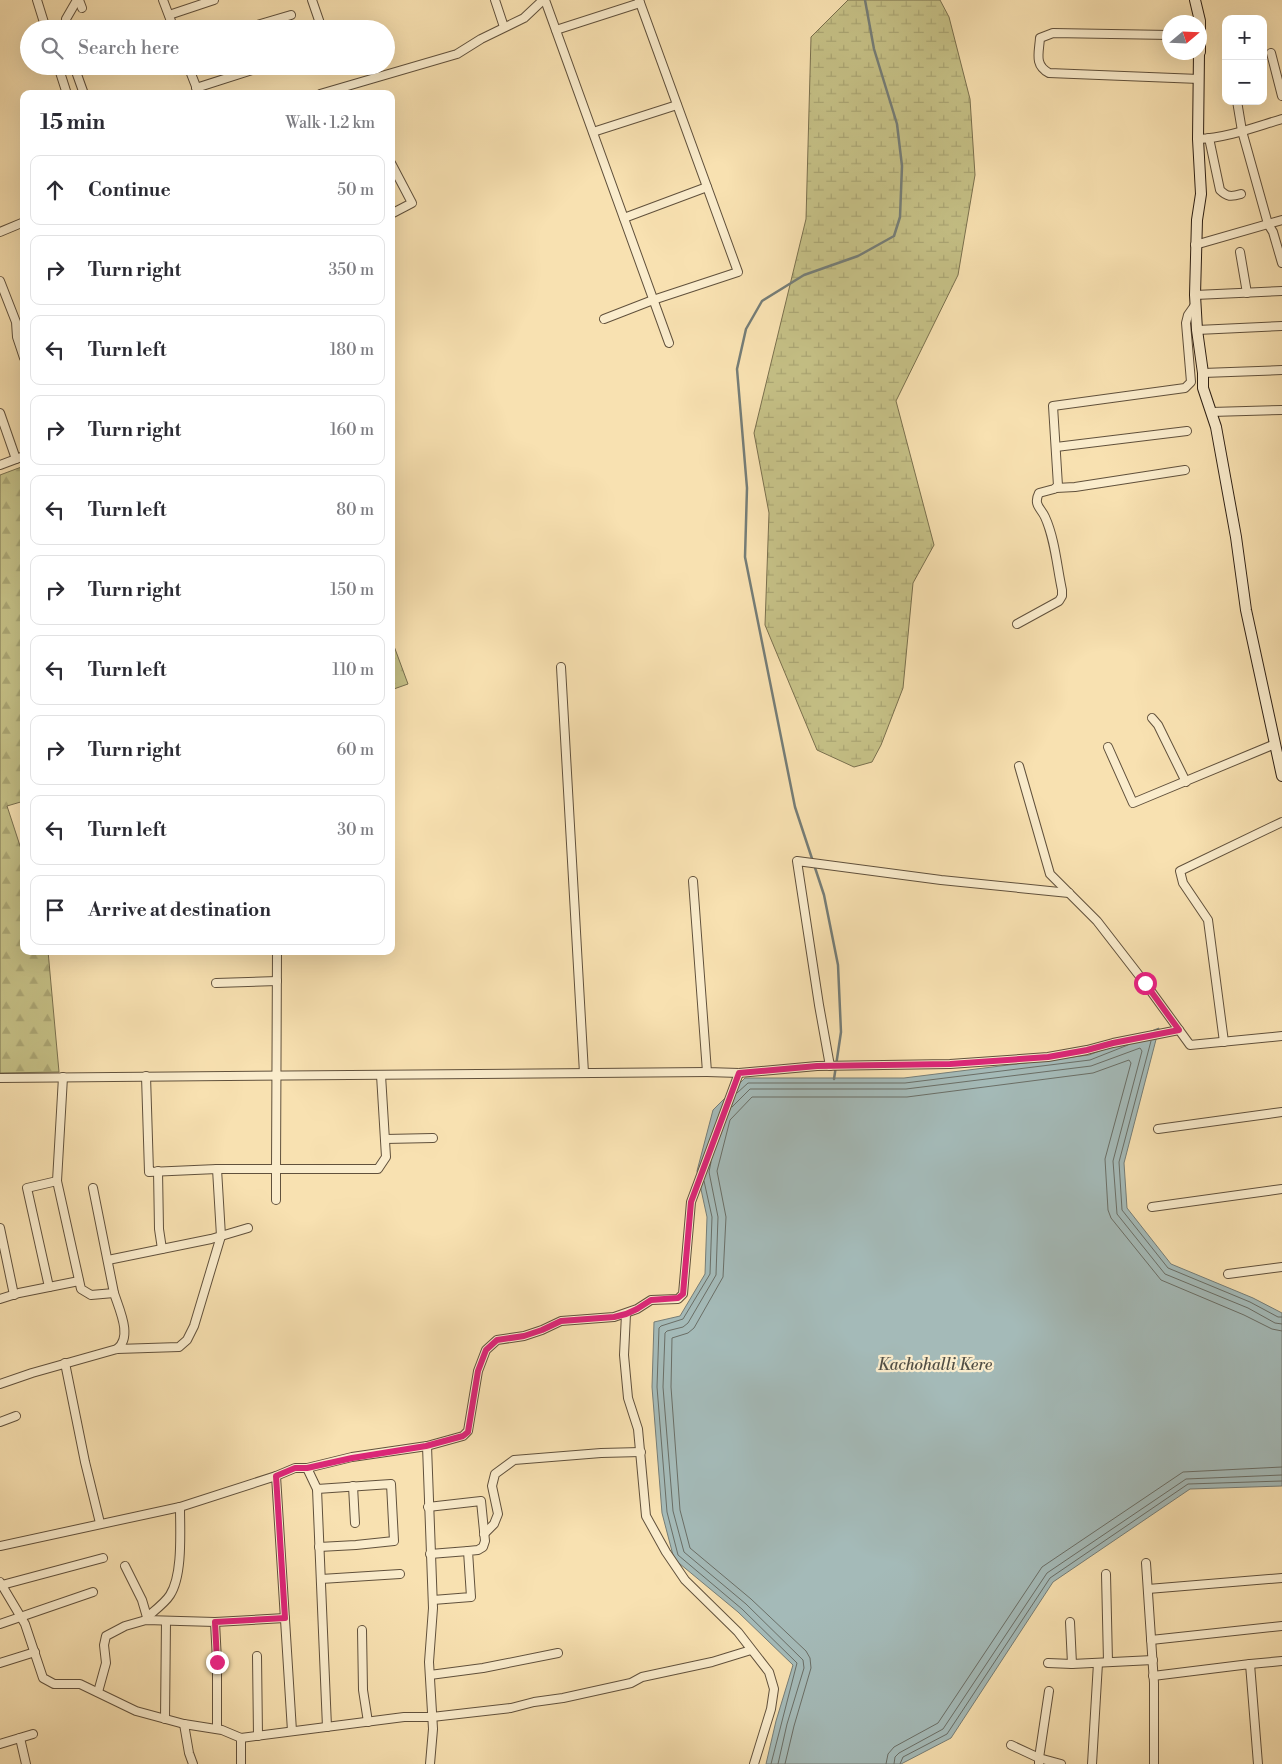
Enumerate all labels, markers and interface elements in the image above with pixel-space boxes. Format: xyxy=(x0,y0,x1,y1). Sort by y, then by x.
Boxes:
north arrow xyxy=(1162,15,1207,60)
map controls xyxy=(1222,15,1267,105)
button: + xyxy=(1222,15,1267,60)
search box xyxy=(20,20,395,75)
icon: search xyxy=(38,34,66,62)
text: Search here xyxy=(78,36,179,60)
button: − xyxy=(1222,60,1267,105)
text: 15 min xyxy=(40,110,105,136)
text: Walk · 1.2 km xyxy=(286,113,375,133)
icon: ahead xyxy=(41,176,69,204)
text: Continue xyxy=(88,178,171,202)
text: 50 m xyxy=(337,180,374,200)
icon: right xyxy=(41,256,69,284)
text: Turn right xyxy=(88,258,181,282)
text: 350 m xyxy=(328,260,374,280)
icon: left xyxy=(41,336,69,364)
text: Turn left xyxy=(88,338,167,362)
text: 180 m xyxy=(330,340,374,360)
icon: right xyxy=(41,416,69,444)
text: Turn right xyxy=(88,418,181,442)
text: 160 m xyxy=(330,420,374,440)
icon: left xyxy=(41,496,69,524)
text: Turn left xyxy=(88,498,167,522)
text: 80 m xyxy=(336,500,374,520)
icon: right xyxy=(41,576,69,604)
text: Turn right xyxy=(88,578,181,602)
text: 150 m xyxy=(330,580,374,600)
icon: left xyxy=(41,656,69,684)
text: Turn left xyxy=(88,658,167,682)
text: 110 m xyxy=(332,660,374,680)
icon: right xyxy=(41,736,69,764)
text: Turn right xyxy=(88,738,181,762)
text: 60 m xyxy=(336,740,374,760)
icon: left xyxy=(41,816,69,844)
text: Turn left xyxy=(88,818,167,842)
text: 30 m xyxy=(337,820,374,840)
icon: arrive xyxy=(41,896,69,924)
text: Arrive at destination xyxy=(88,898,271,922)
route start xyxy=(1134,972,1157,995)
water label: Kachohalli Kere xyxy=(878,1355,993,1375)
route end xyxy=(206,1651,229,1674)

